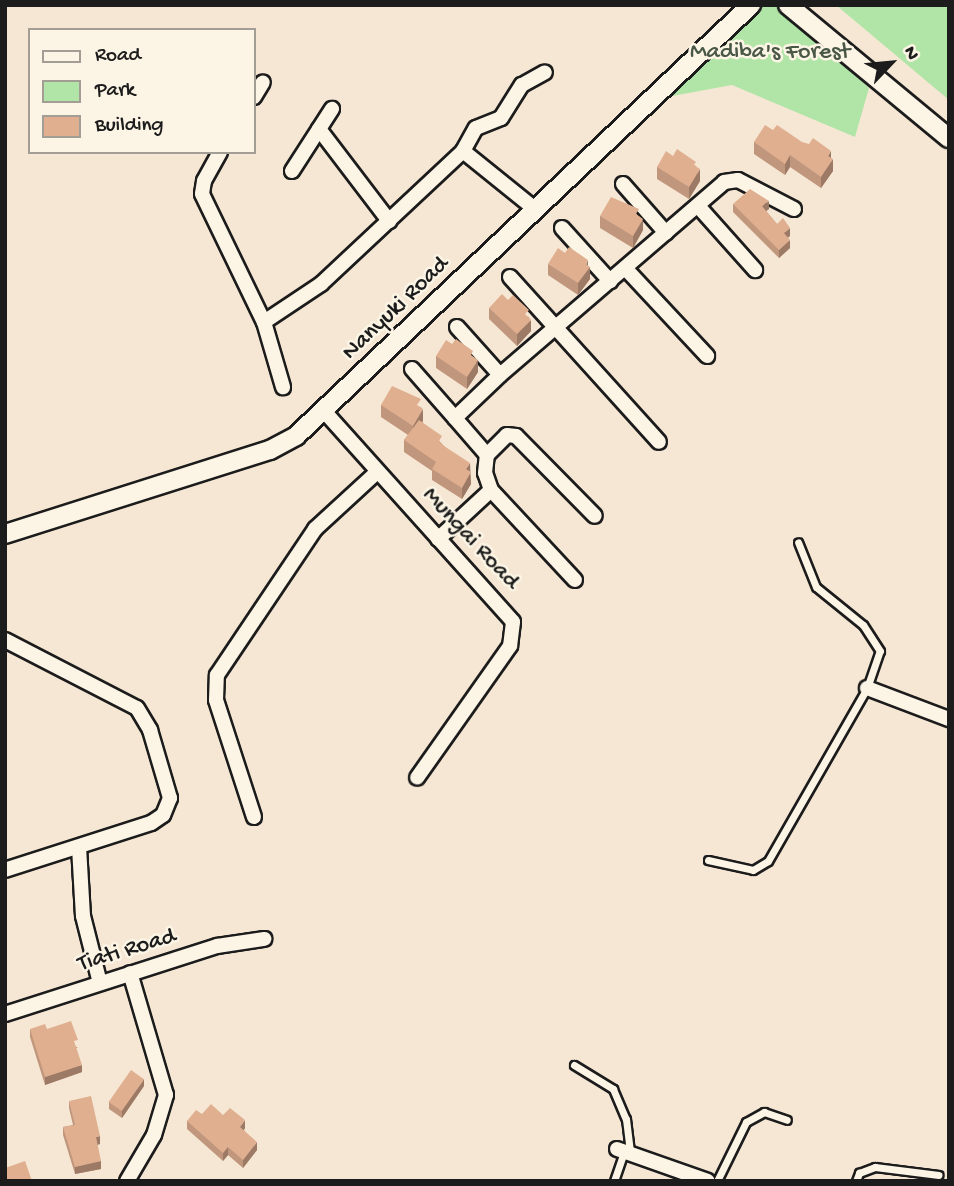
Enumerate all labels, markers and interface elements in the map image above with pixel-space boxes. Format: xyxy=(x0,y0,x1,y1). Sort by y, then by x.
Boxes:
legend xyxy=(28,28,256,154)
north arrow xyxy=(856,28,926,98)
park label: Madiba's Forest xyxy=(690,39,850,67)
text: N xyxy=(897,43,923,64)
text: Road xyxy=(95,44,141,69)
text: Park xyxy=(95,79,135,104)
text: Building xyxy=(95,114,164,139)
street label: Nanyuki Road xyxy=(337,251,455,367)
street label: Mungai Road xyxy=(415,482,525,596)
street label: Tiati Road xyxy=(75,922,179,980)

